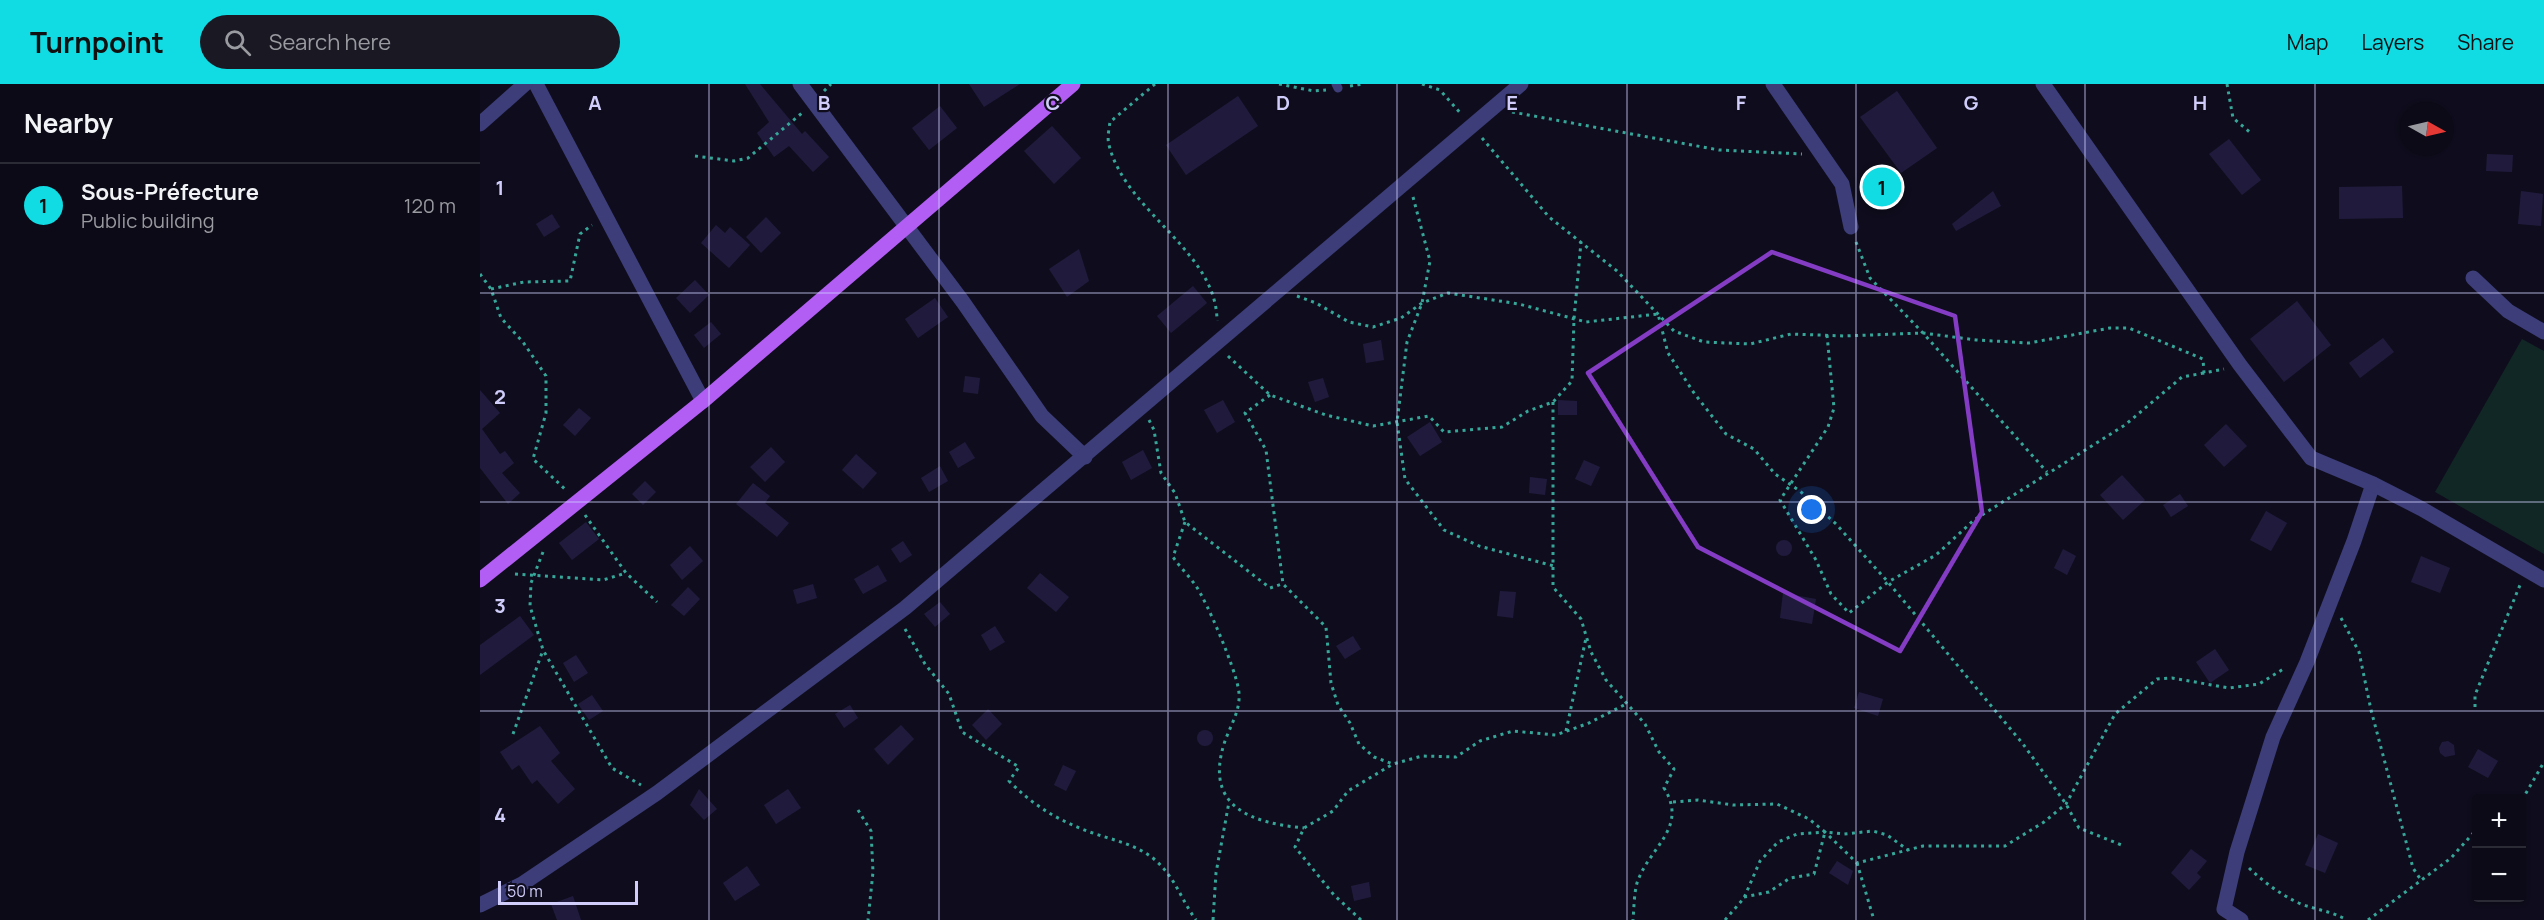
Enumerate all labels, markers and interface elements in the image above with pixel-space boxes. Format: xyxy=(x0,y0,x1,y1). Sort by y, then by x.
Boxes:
search box xyxy=(200,15,620,69)
text: Turnpoint xyxy=(30,23,164,61)
icon: search xyxy=(221,26,254,59)
text: Search here xyxy=(269,27,391,57)
text: Map xyxy=(2287,28,2328,56)
text: Layers xyxy=(2361,28,2424,56)
text: Share xyxy=(2457,28,2514,56)
text: A xyxy=(588,89,602,116)
text: B xyxy=(818,89,831,116)
text: C xyxy=(1046,89,1060,116)
text: D xyxy=(1276,89,1290,116)
text: E xyxy=(1506,89,1518,116)
text: F xyxy=(1736,89,1747,116)
text: G xyxy=(1964,89,1979,116)
text: H xyxy=(2193,89,2207,116)
north arrow xyxy=(2400,102,2454,156)
text: Nearby xyxy=(24,105,113,141)
pin: 1 xyxy=(1862,164,1902,210)
text: 1 xyxy=(496,174,504,201)
text: Sous-Préfecture xyxy=(81,177,259,207)
text: 1 xyxy=(39,192,48,219)
text: 120 m xyxy=(404,192,456,219)
text: Public building xyxy=(81,207,215,234)
text: 2 xyxy=(494,383,506,410)
your location xyxy=(1797,495,1826,524)
text: 3 xyxy=(494,592,506,619)
map controls xyxy=(2472,794,2526,902)
button: + xyxy=(2472,794,2526,848)
text: 4 xyxy=(494,801,506,828)
button: − xyxy=(2472,848,2526,902)
scale bar xyxy=(498,878,638,906)
text: 50 m xyxy=(507,880,543,902)

